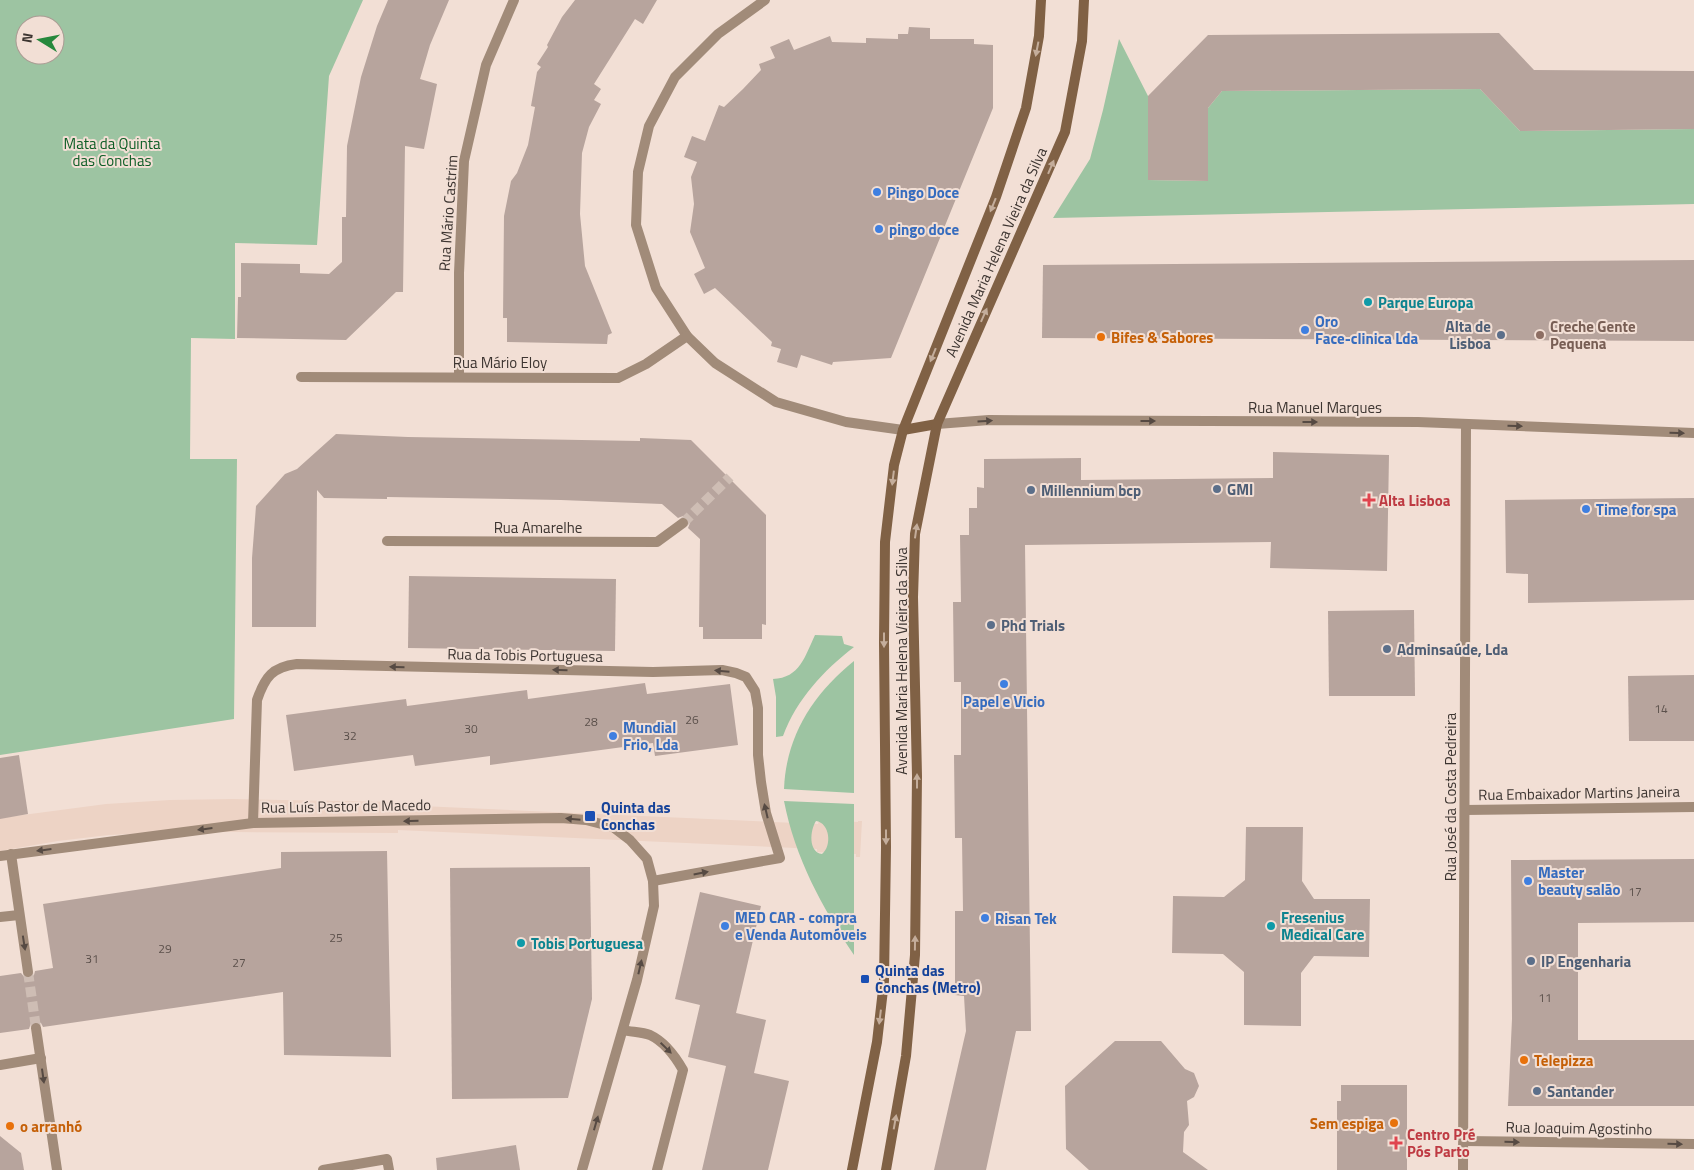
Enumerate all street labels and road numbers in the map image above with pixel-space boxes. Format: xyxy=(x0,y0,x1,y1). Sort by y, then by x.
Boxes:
street label: Avenida Maria Helena Vieira da Silva xyxy=(939,143,1053,361)
street label: Rua Mário Castrim xyxy=(432,154,464,272)
street label: Rua Mário Eloy xyxy=(453,351,547,374)
street label: Rua Manuel Marques xyxy=(1248,396,1382,419)
street label: Rua Amarelhe xyxy=(494,516,582,539)
street label: Avenida Maria Helena Vieira da Silva xyxy=(890,547,913,775)
street label: Rua da Tobis Portuguesa xyxy=(447,642,603,668)
street label: Rua José da Costa Pedreira xyxy=(1439,712,1462,881)
street label: Rua Embaixador Martins Janeira xyxy=(1478,780,1681,806)
street label: Rua Luís Pastor de Macedo xyxy=(261,793,431,819)
street label: Rua Joaquim Agostinho xyxy=(1505,1115,1653,1141)

